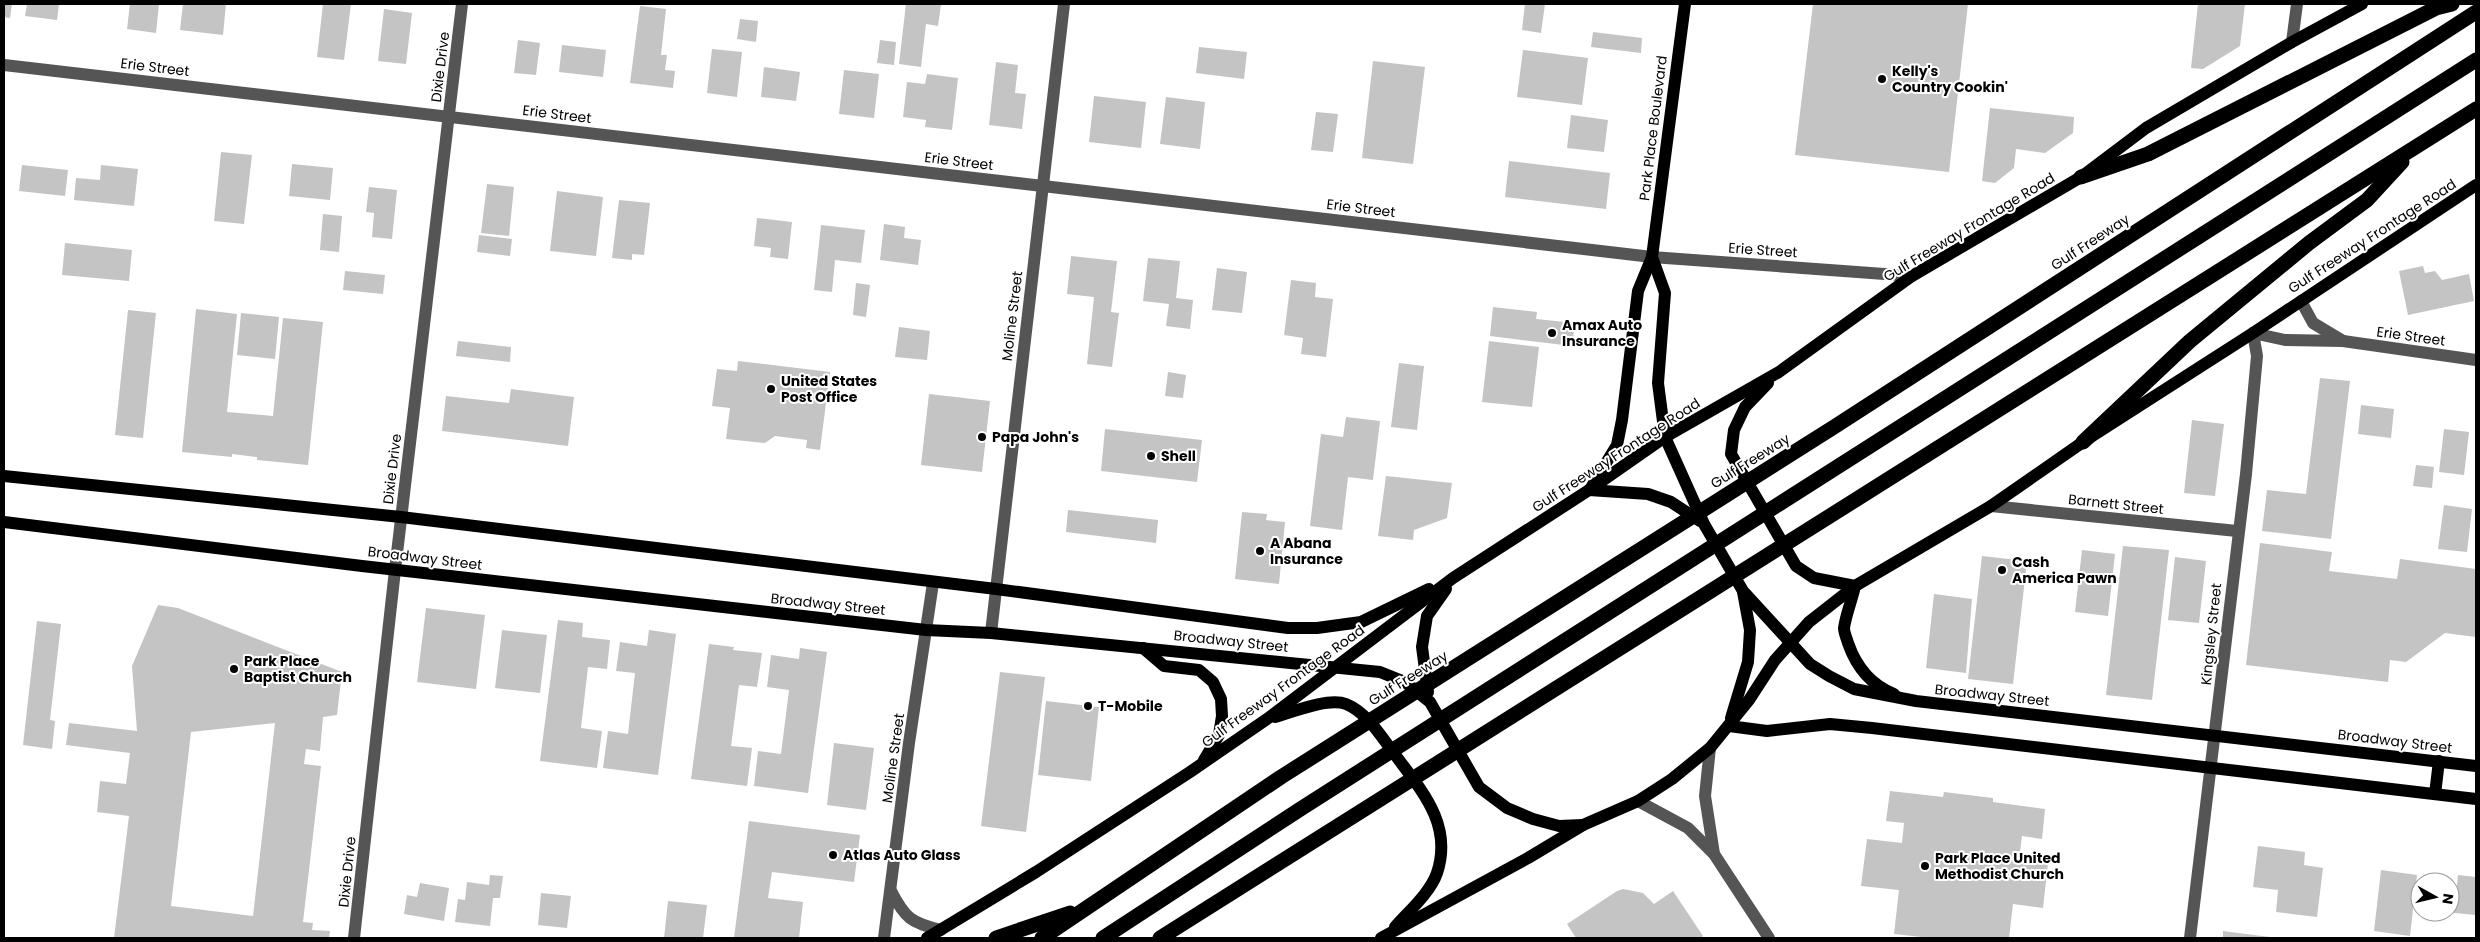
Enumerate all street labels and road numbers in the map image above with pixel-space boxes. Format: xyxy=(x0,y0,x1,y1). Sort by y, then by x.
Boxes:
street label: Dixie Drive xyxy=(426,30,454,103)
street label: Erie Street xyxy=(119,53,191,81)
street label: Park Place Boulevard xyxy=(1634,54,1672,202)
street label: Erie Street xyxy=(521,100,593,128)
street label: Erie Street xyxy=(923,147,995,175)
street label: Gulf Freeway Frontage Road xyxy=(1879,168,2059,286)
street label: Gulf Freeway Frontage Road xyxy=(2284,174,2460,298)
street label: Erie Street xyxy=(1325,194,1397,222)
street label: Gulf Freeway xyxy=(2047,209,2133,275)
street label: Erie Street xyxy=(1728,238,1798,262)
street label: Moline Street xyxy=(997,270,1027,362)
street label: Erie Street xyxy=(2375,321,2447,351)
street label: Gulf Freeway Frontage Road xyxy=(1528,393,1704,517)
street label: Gulf Freeway xyxy=(1706,429,1794,493)
street label: Dixie Drive xyxy=(378,432,406,505)
street label: Barnett Street xyxy=(2067,489,2165,519)
street label: Broadway Street xyxy=(367,541,483,575)
street label: Kingsley Street xyxy=(2196,582,2226,686)
street label: Broadway Street xyxy=(770,588,886,620)
street label: Gulf Freeway Frontage Road xyxy=(1197,620,1369,752)
street label: Broadway Street xyxy=(1173,625,1289,657)
street label: Gulf Freeway xyxy=(1364,646,1452,710)
street label: Broadway Street xyxy=(1934,679,2050,711)
street label: Moline Street xyxy=(877,712,909,804)
street label: Broadway Street xyxy=(2337,724,2453,758)
street label: Dixie Drive xyxy=(333,835,361,908)

